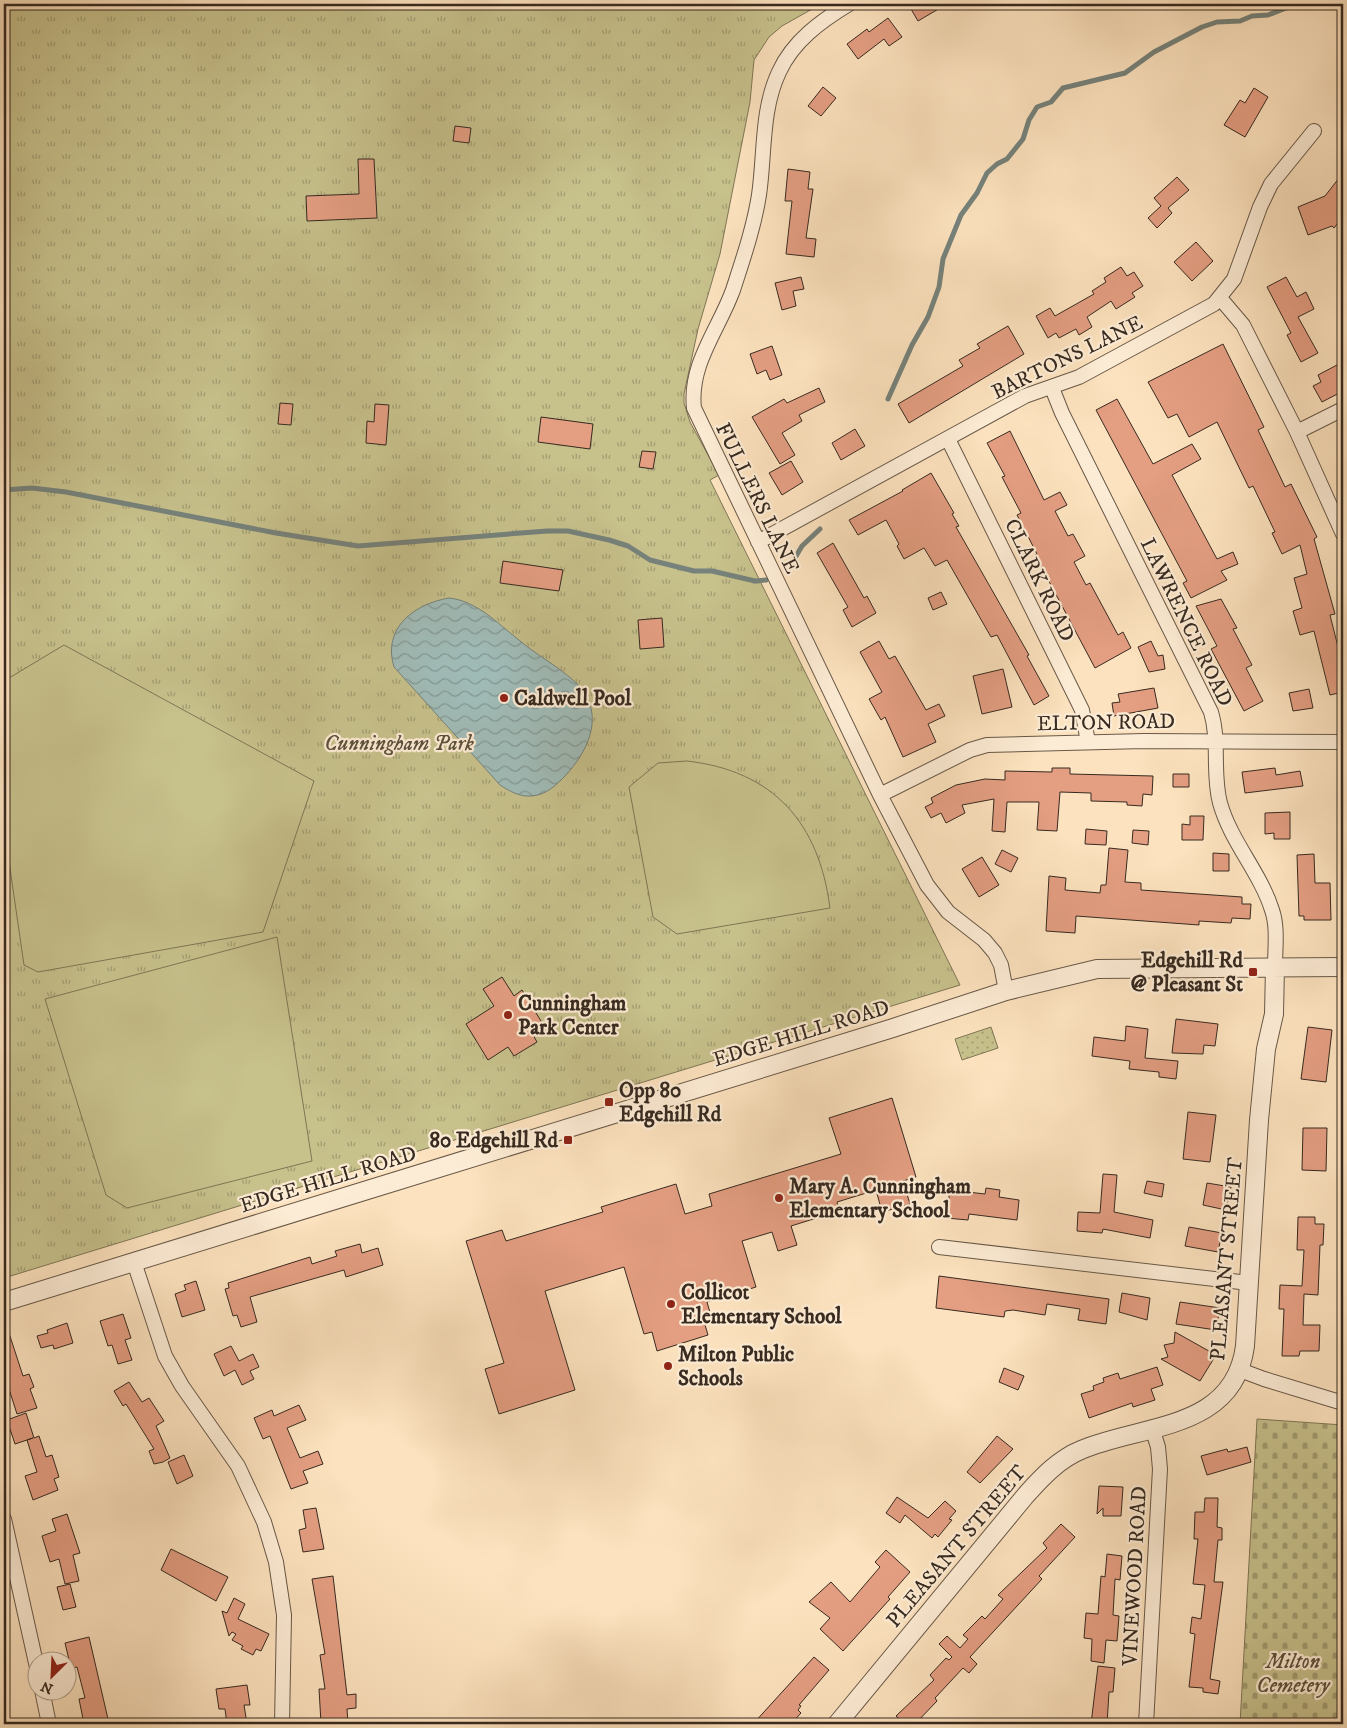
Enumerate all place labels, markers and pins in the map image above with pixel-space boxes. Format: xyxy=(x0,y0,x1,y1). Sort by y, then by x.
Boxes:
place label: Caldwell Pool xyxy=(514,686,632,712)
marker: Caldwell Pool xyxy=(498,692,510,704)
place label: Edgehill Rd @ Pleasant St xyxy=(1131,948,1244,998)
marker: Edgehill Rd @ Pleasant St xyxy=(1247,966,1259,978)
place label: Cunningham Park Center xyxy=(518,991,627,1041)
marker: Cunningham Park Center xyxy=(502,1009,514,1021)
place label: Opp 80 Edgehill Rd xyxy=(619,1078,722,1128)
marker: Opp 80 Edgehill Rd xyxy=(603,1096,615,1108)
place label: 80 Edgehill Rd xyxy=(429,1128,559,1154)
marker: 80 Edgehill Rd xyxy=(562,1134,574,1146)
place label: Mary A. Cunningham Elementary School xyxy=(789,1174,971,1224)
marker: Mary A. Cunningham Elementary School xyxy=(773,1192,785,1204)
place label: Collicot Elementary School xyxy=(681,1280,842,1330)
marker: Collicot Elementary School xyxy=(665,1298,677,1310)
place label: Milton Public Schools xyxy=(678,1342,794,1392)
marker: Milton Public Schools xyxy=(662,1360,674,1372)

